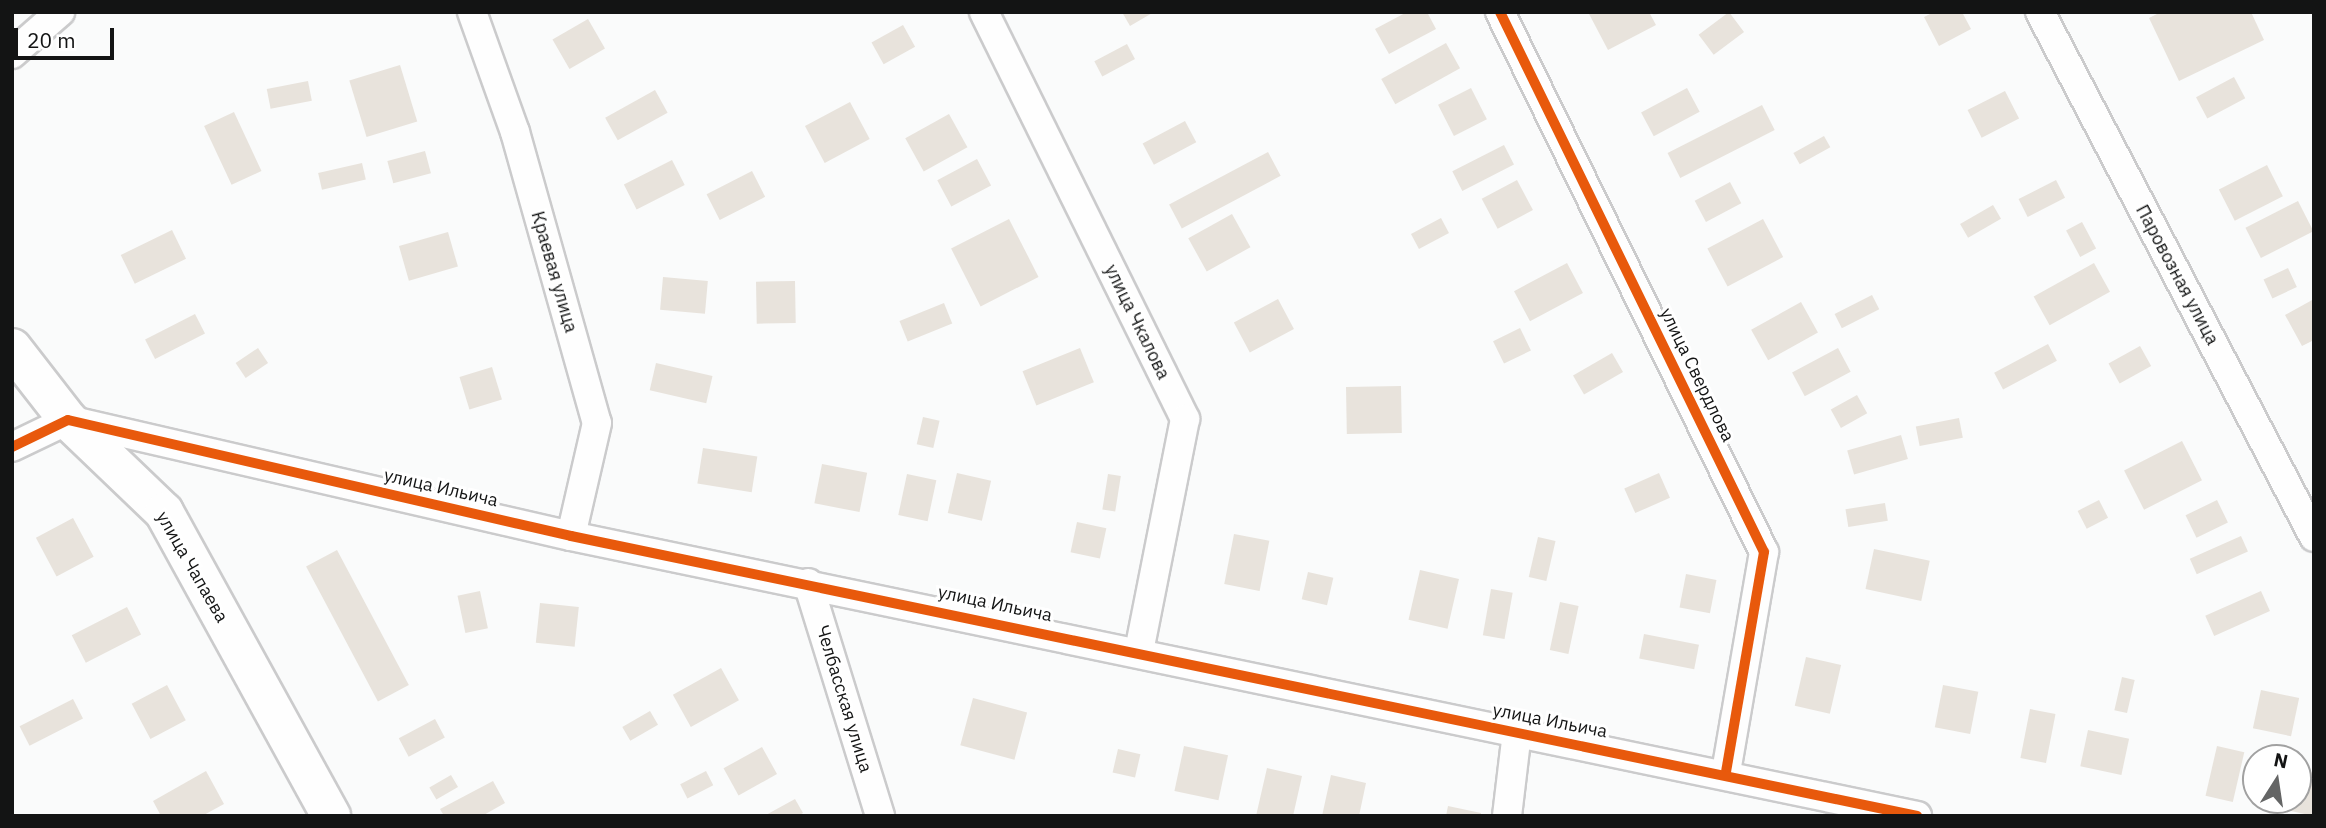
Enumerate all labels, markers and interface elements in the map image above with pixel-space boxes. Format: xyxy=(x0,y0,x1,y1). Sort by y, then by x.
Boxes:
scale bar xyxy=(18,14,117,58)
text: 20 m xyxy=(27,26,76,54)
street label: Паровозная улица xyxy=(2131,201,2223,349)
street label: Краевая улица xyxy=(526,209,582,335)
street label: улица Чкалова xyxy=(1100,261,1174,383)
street label: улица Свердлова xyxy=(1655,305,1739,445)
street label: улица Ильича xyxy=(382,464,500,512)
street label: улица Чапаева xyxy=(151,508,233,626)
street label: улица Ильича xyxy=(936,581,1054,627)
street label: Челбасская улица xyxy=(811,623,877,775)
street label: улица Ильича xyxy=(1491,699,1609,743)
north arrow xyxy=(2242,744,2312,814)
text: N xyxy=(2272,747,2290,774)

